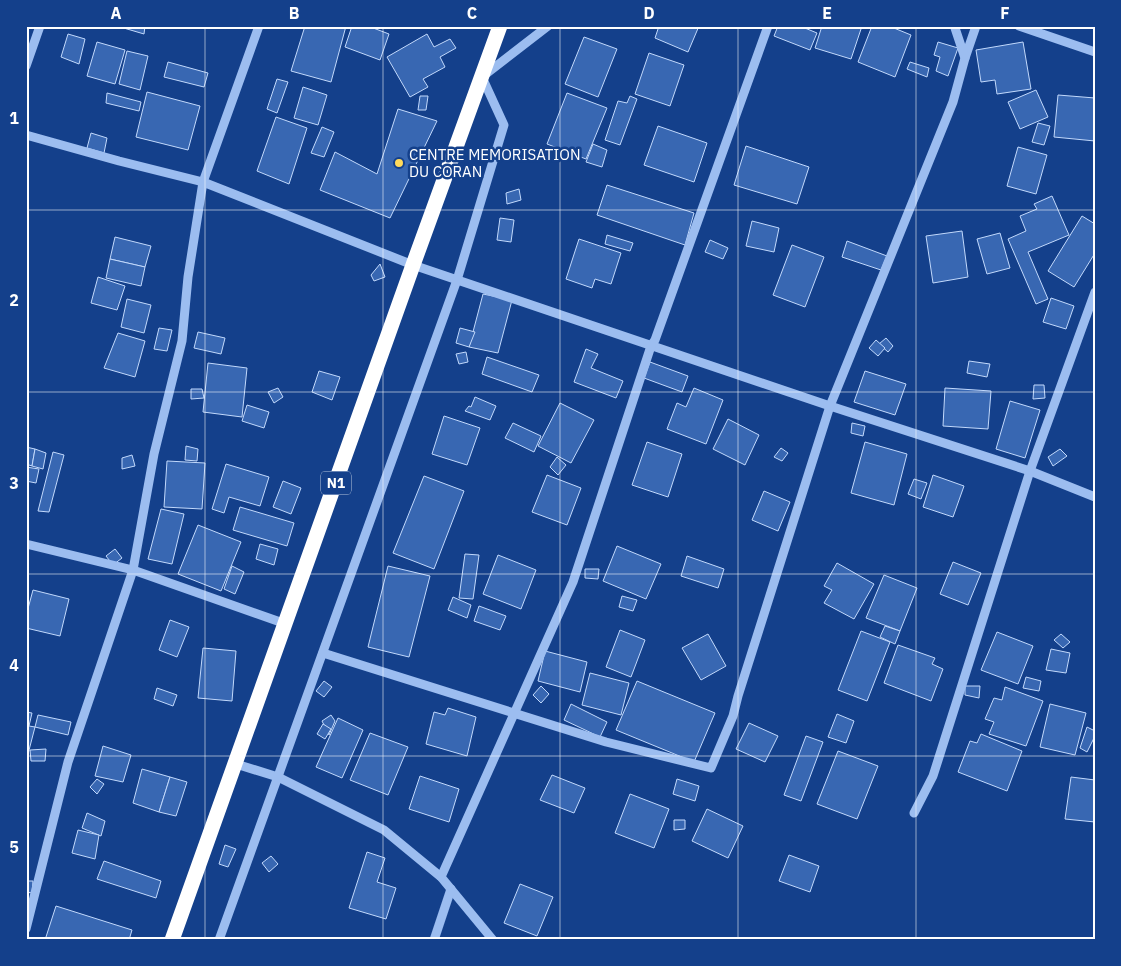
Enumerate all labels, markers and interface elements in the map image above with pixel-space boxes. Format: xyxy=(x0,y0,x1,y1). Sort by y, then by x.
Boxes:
text: A xyxy=(111,3,122,23)
text: B xyxy=(289,3,300,23)
text: C xyxy=(467,3,477,23)
text: D xyxy=(643,3,655,23)
text: E xyxy=(822,3,832,23)
text: F xyxy=(1000,3,1010,23)
text: 1 xyxy=(9,108,19,128)
place label: CENTRE MEMORISATION DU CORAN xyxy=(409,145,581,181)
marker: CENTRE MEMORISATION DU CORAN xyxy=(393,157,405,169)
text: 2 xyxy=(9,290,19,310)
road number: N1 xyxy=(321,472,351,494)
text: 3 xyxy=(9,473,19,493)
text: 4 xyxy=(9,655,19,675)
text: 5 xyxy=(9,837,19,857)

